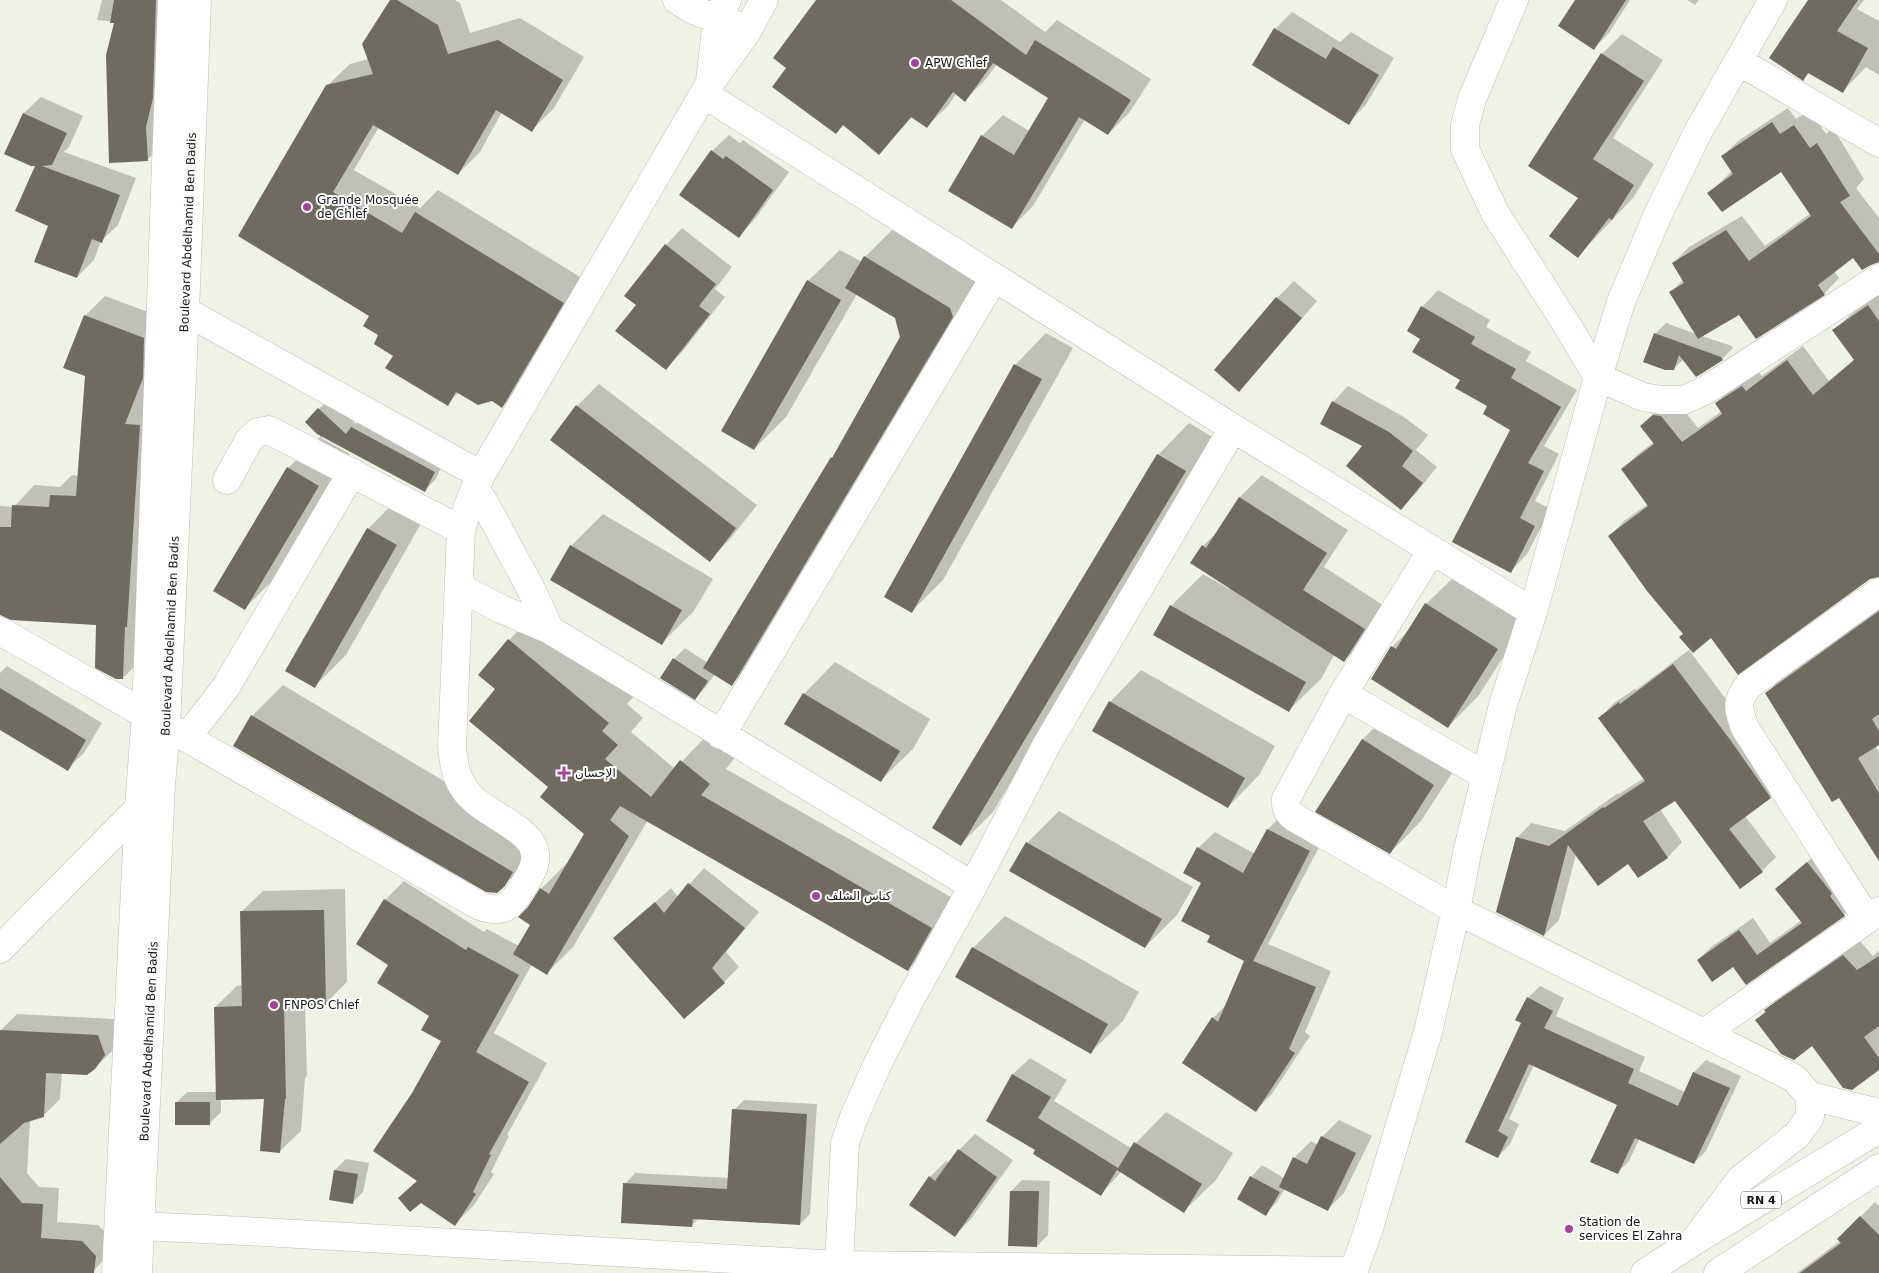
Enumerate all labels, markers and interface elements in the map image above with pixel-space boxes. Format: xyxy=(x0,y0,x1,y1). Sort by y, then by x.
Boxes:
place label: APW Chlef xyxy=(925,56,988,70)
marker: APW Chlef xyxy=(909,57,921,69)
street label: Boulevard Abdelhamid Ben Badis xyxy=(177,132,199,333)
place label: Grande Mosquée de Chlef xyxy=(317,193,419,221)
marker: Grande Mosquée de Chlef xyxy=(301,201,313,213)
street label: Boulevard Abdelhamid Ben Badis xyxy=(158,536,182,736)
marker: الإحسان xyxy=(557,766,571,780)
place label: الإحسان xyxy=(575,766,616,780)
place label: كناس الشلف xyxy=(826,889,892,904)
marker: كناس الشلف xyxy=(810,890,822,902)
street label: Boulevard Abdelhamid Ben Badis xyxy=(137,941,161,1142)
place label: FNPOS Chlef xyxy=(284,998,360,1012)
marker: FNPOS Chlef xyxy=(268,999,280,1011)
road number: RN 4 xyxy=(1741,1192,1781,1208)
place label: Station de services El Zahra xyxy=(1579,1215,1682,1243)
marker: Station de services El Zahra xyxy=(1563,1223,1575,1235)

